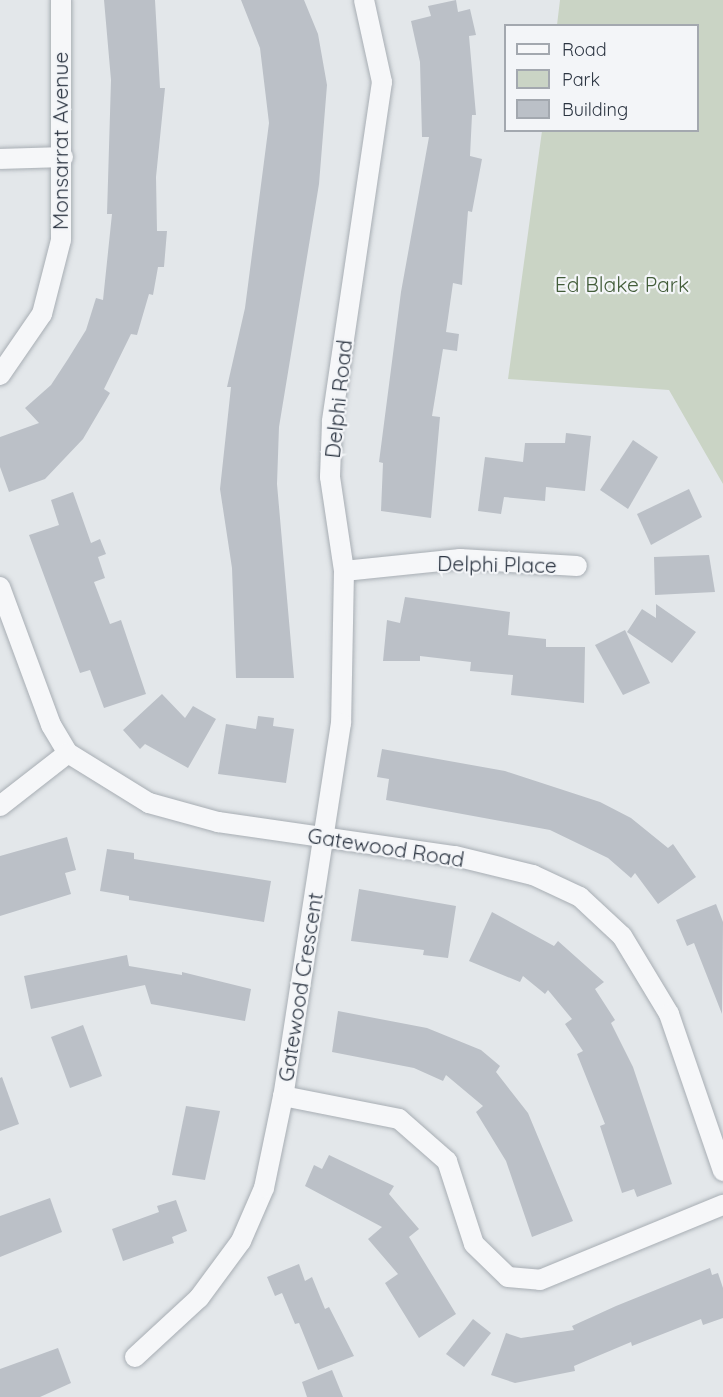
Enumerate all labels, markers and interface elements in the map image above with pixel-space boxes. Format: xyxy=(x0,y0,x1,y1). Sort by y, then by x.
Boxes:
legend xyxy=(504,24,699,132)
text: Road xyxy=(562,38,607,61)
street label: Monsarrat Avenue xyxy=(47,52,73,230)
text: Park xyxy=(562,68,600,91)
text: Building xyxy=(562,98,628,121)
park label: Ed Blake Park xyxy=(555,271,689,297)
street label: Delphi Road xyxy=(319,339,357,459)
street label: Delphi Place xyxy=(437,550,557,578)
street label: Gatewood Road xyxy=(306,822,466,872)
street label: Gatewood Crescent xyxy=(273,891,327,1083)

